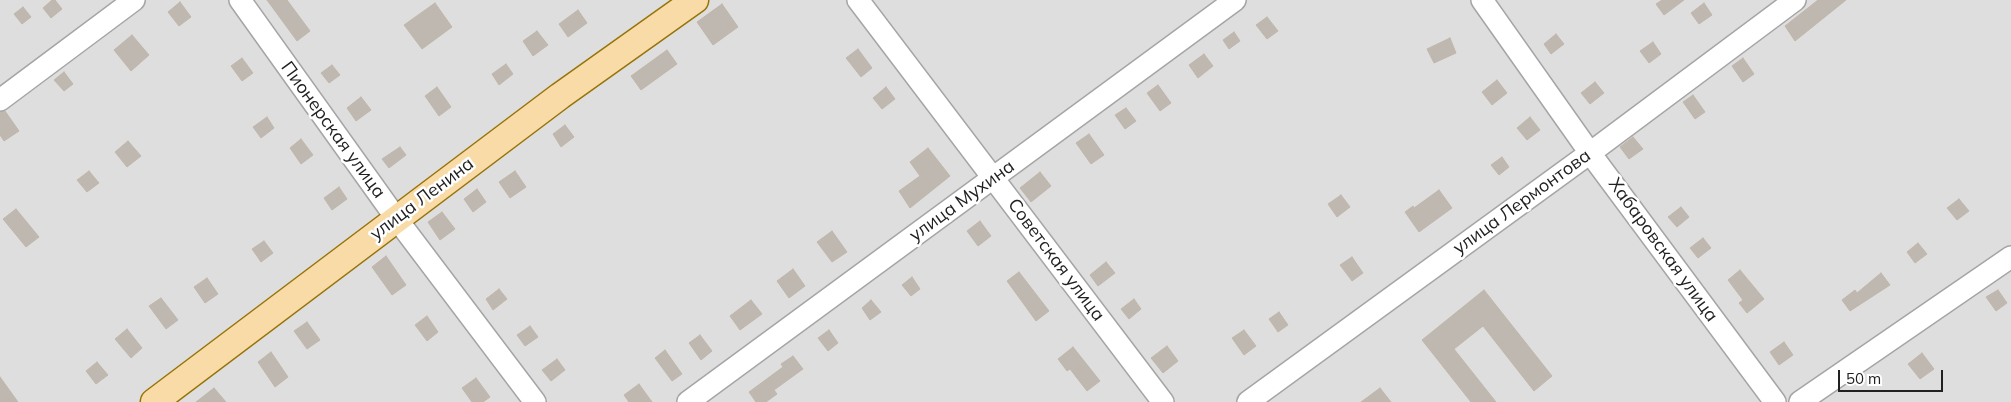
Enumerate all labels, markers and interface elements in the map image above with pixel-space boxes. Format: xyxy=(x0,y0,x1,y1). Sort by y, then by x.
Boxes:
street label: Пионерская улица xyxy=(276,58,390,202)
street label: улица Лермонтова xyxy=(1449,145,1595,259)
street label: улица Ленина xyxy=(366,153,478,245)
street label: улица Мухина xyxy=(905,156,1019,246)
street label: Хабаровская улица xyxy=(1604,174,1722,326)
street label: Советская улица xyxy=(1003,195,1109,325)
scale bar xyxy=(1841,360,1946,392)
text: 50 m xyxy=(1846,369,1881,388)

